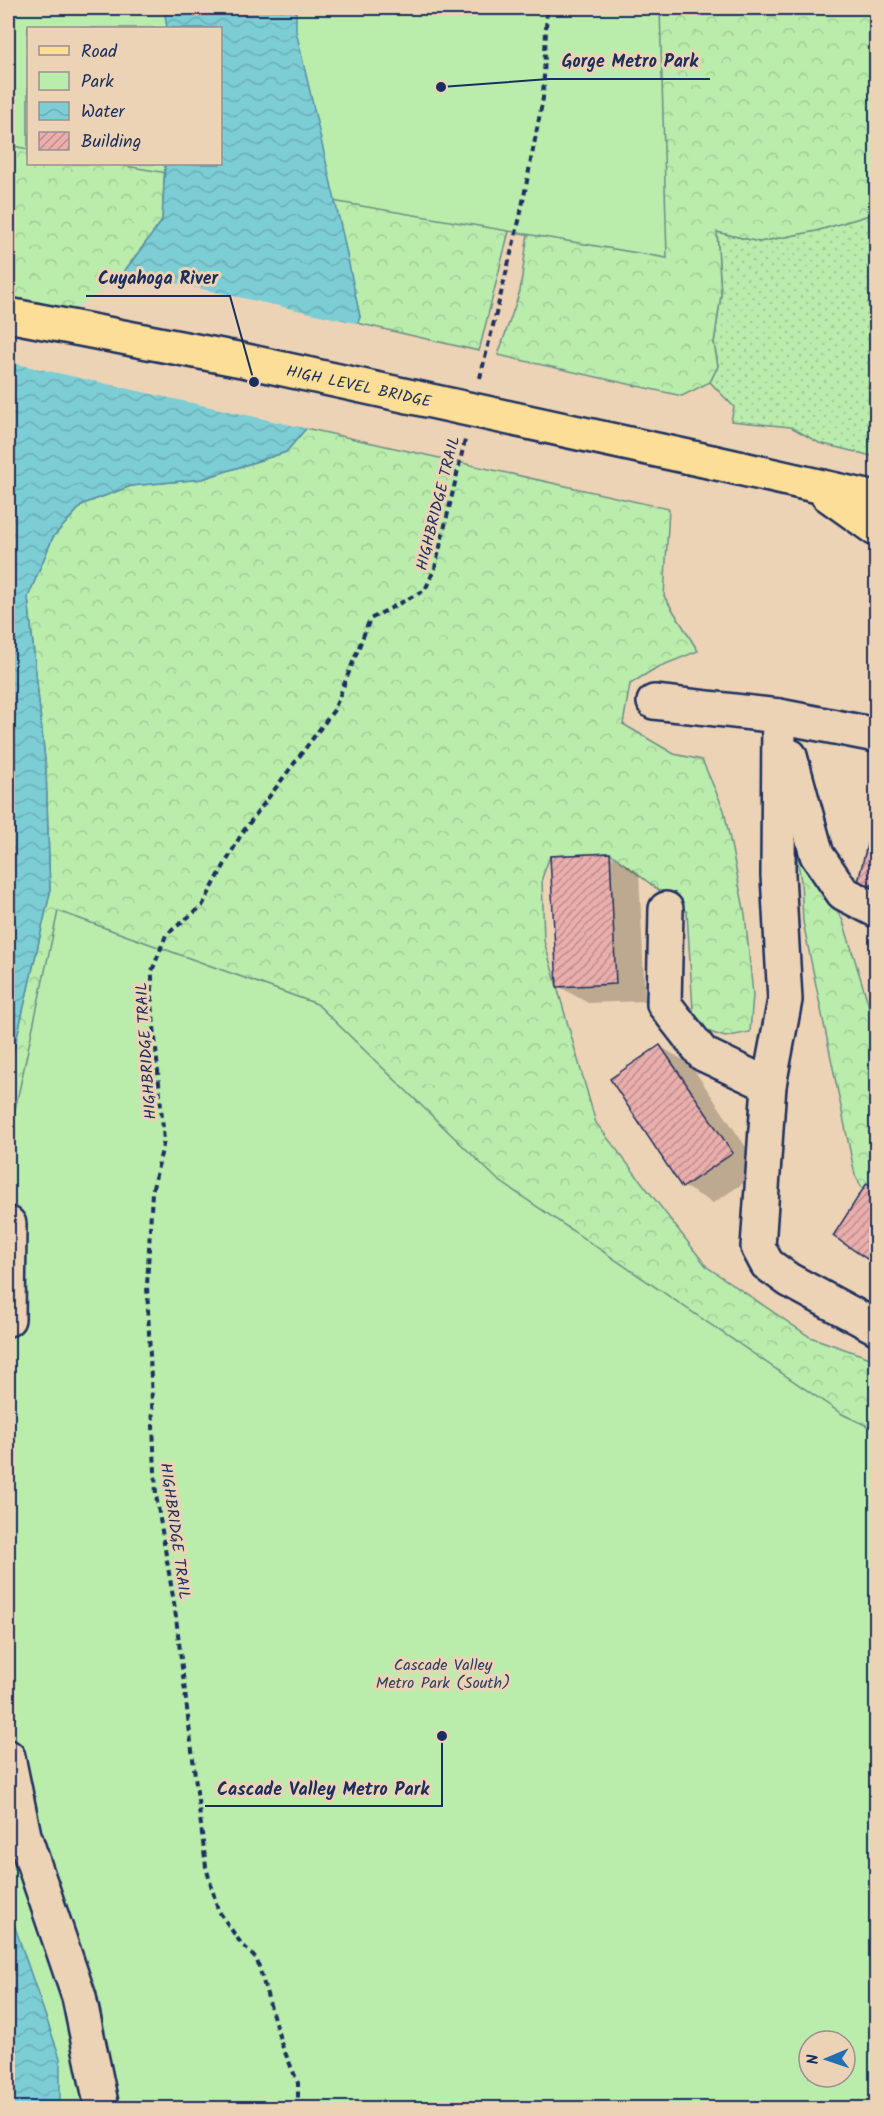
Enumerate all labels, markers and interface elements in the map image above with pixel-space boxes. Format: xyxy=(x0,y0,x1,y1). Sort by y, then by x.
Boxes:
legend xyxy=(27,27,222,165)
text: Road xyxy=(81,38,118,67)
callout: Gorge Metro Park xyxy=(549,43,710,79)
text: Gorge Metro Park xyxy=(562,48,699,77)
text: Park xyxy=(81,68,114,97)
text: Water xyxy=(81,98,126,127)
text: Building xyxy=(81,128,141,157)
callout: Cuyahoga River xyxy=(86,260,230,296)
text: Cuyahoga River xyxy=(98,265,219,294)
street label: HIGH LEVEL BRIDGE xyxy=(284,359,434,415)
street label: HIGHBRIDGE TRAIL xyxy=(410,433,467,573)
street label: HIGHBRIDGE TRAIL xyxy=(129,981,164,1121)
street label: HIGHBRIDGE TRAIL xyxy=(153,1461,196,1601)
park label: Cascade Valley Metro Park (South) xyxy=(376,1653,510,1696)
callout: Cascade Valley Metro Park xyxy=(205,1770,442,1806)
text: Cascade Valley Metro Park xyxy=(217,1776,430,1805)
north arrow xyxy=(797,2029,857,2089)
text: N xyxy=(801,2054,826,2065)

